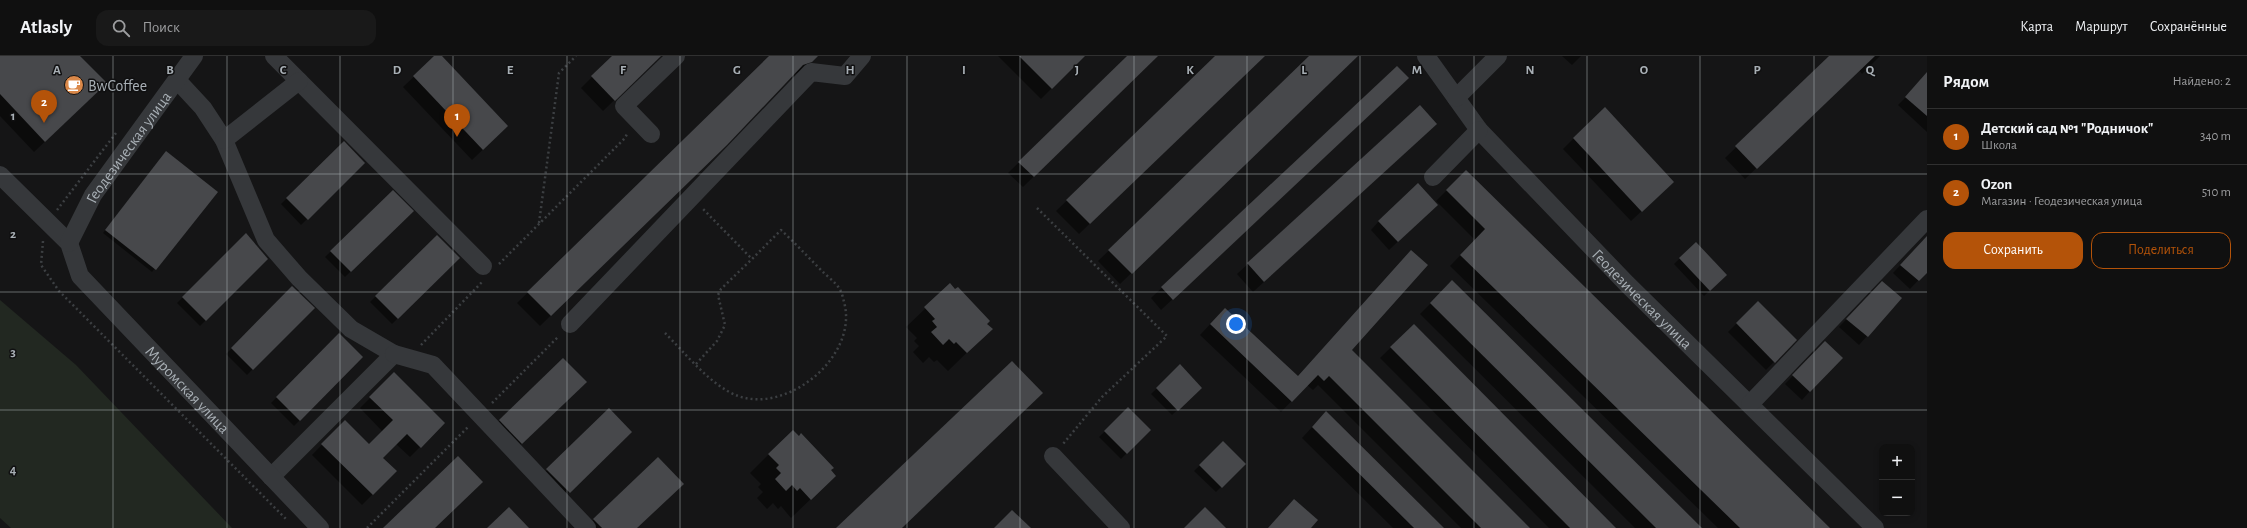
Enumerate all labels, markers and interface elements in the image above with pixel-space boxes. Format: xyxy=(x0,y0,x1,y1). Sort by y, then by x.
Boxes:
search box xyxy=(96,10,376,46)
icon: search xyxy=(110,17,132,39)
text: Atlasly xyxy=(20,18,72,37)
text: Поиск xyxy=(142,20,180,35)
text: Карта xyxy=(2020,20,2053,34)
text: Маршрут xyxy=(2075,20,2128,34)
text: Сохранённые xyxy=(2150,20,2227,34)
text: A xyxy=(53,64,61,77)
text: B xyxy=(166,64,174,77)
text: C xyxy=(280,64,287,77)
text: D xyxy=(393,64,402,77)
text: E xyxy=(507,64,514,77)
text: F xyxy=(620,64,627,77)
text: G xyxy=(733,64,741,77)
text: H xyxy=(845,64,855,77)
text: I xyxy=(962,64,966,77)
text: J xyxy=(1075,64,1079,77)
text: K xyxy=(1186,64,1194,77)
text: L xyxy=(1301,64,1307,77)
text: M xyxy=(1412,64,1422,77)
text: N xyxy=(1525,64,1535,77)
text: O xyxy=(1640,64,1649,77)
text: P xyxy=(1753,64,1761,77)
text: Q xyxy=(1866,64,1876,77)
text: Рядом xyxy=(1943,73,1989,90)
cafe icon: BwCoffee xyxy=(63,74,85,96)
text: Найдено: 2 xyxy=(2173,75,2231,88)
place label: BwCoffee xyxy=(88,78,147,94)
street label: Геодезическая улица xyxy=(83,89,175,206)
pin: 2 xyxy=(31,90,57,123)
pin: 1 xyxy=(444,104,470,137)
text: 1 xyxy=(11,110,15,123)
text: Детский сад №1 "Родничок" xyxy=(1981,121,2153,136)
text: 1 xyxy=(1954,130,1958,143)
text: 340 m xyxy=(2200,130,2231,143)
text: Школа xyxy=(1981,139,2017,152)
text: Ozon xyxy=(1981,177,2012,192)
text: 2 xyxy=(1953,186,1959,199)
text: 510 m xyxy=(2202,186,2231,199)
text: Магазин · Геодезическая улица xyxy=(1981,195,2143,208)
text: 2 xyxy=(10,228,16,241)
button: Сохранить xyxy=(1943,232,2083,269)
button: Поделиться xyxy=(2091,232,2231,269)
street label: Геодезическая улица xyxy=(1589,246,1695,352)
your location xyxy=(1226,314,1246,334)
street label: Муромская улица xyxy=(142,343,232,437)
text: 3 xyxy=(10,346,16,359)
map controls xyxy=(1879,444,1915,516)
button: + xyxy=(1879,444,1915,480)
text: 4 xyxy=(10,464,17,477)
button: − xyxy=(1879,480,1915,516)

